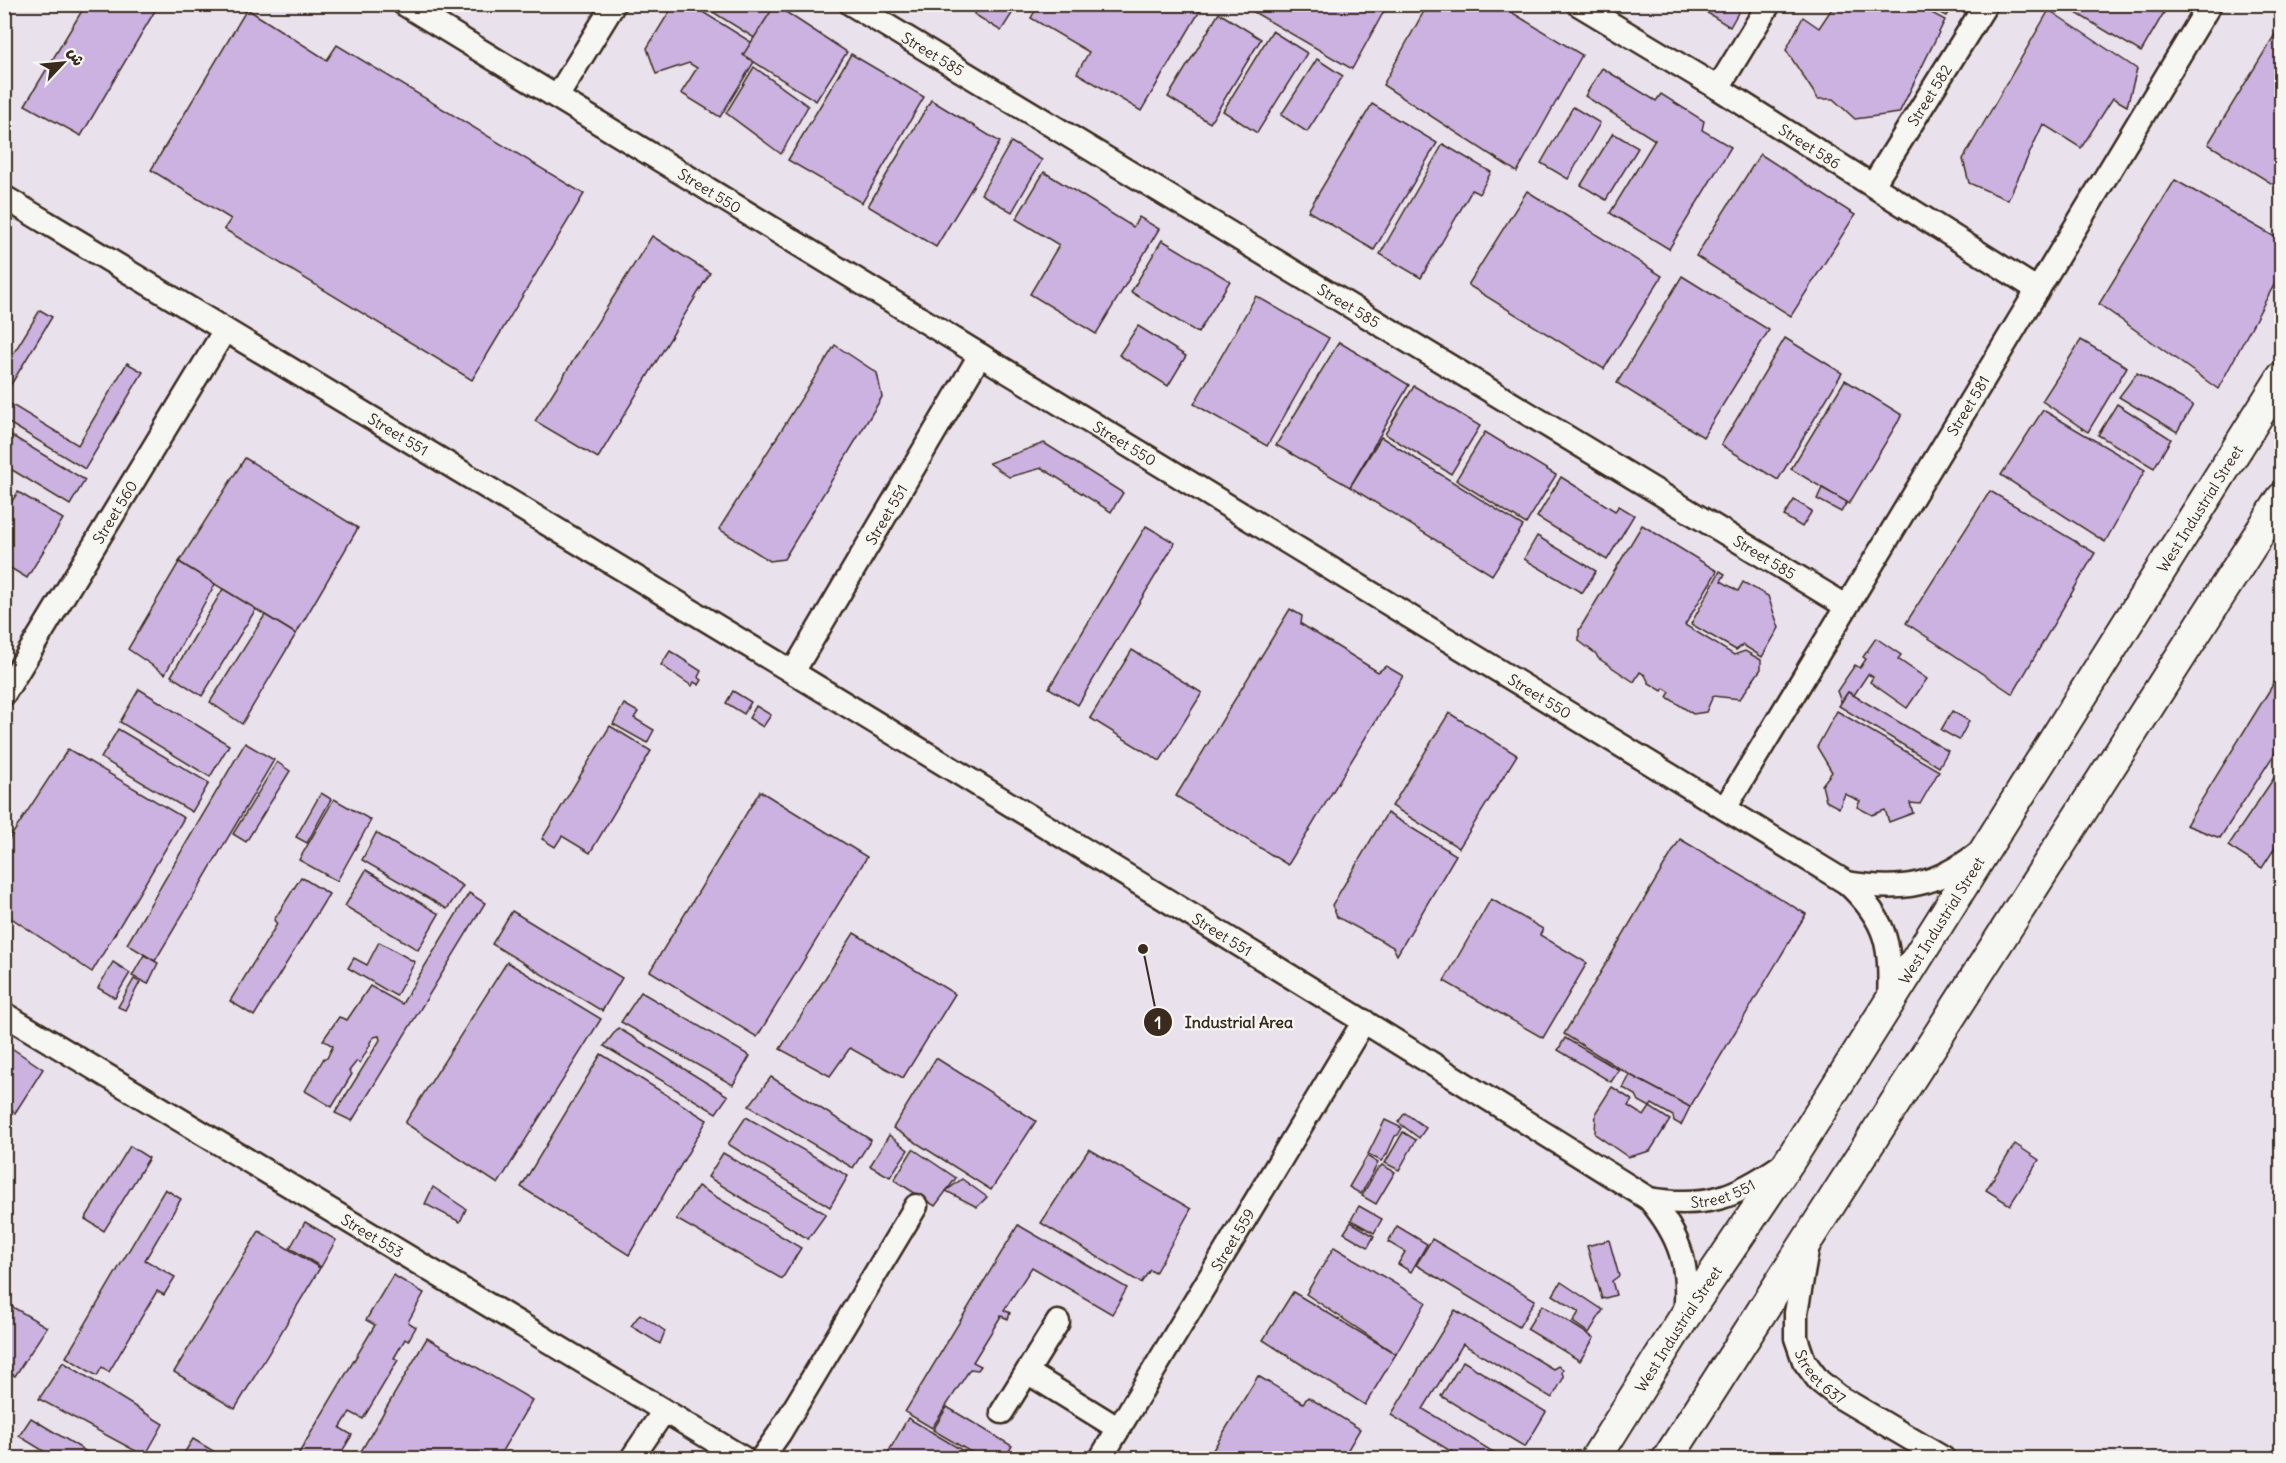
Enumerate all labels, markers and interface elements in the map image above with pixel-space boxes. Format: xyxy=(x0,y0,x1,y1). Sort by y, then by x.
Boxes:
street label: Street 585 xyxy=(898,28,968,80)
north arrow xyxy=(33,33,93,93)
text: ش xyxy=(64,44,89,69)
street label: Street 582 xyxy=(1903,61,1956,129)
street label: Street 586 xyxy=(1775,119,1844,173)
street label: Street 550 xyxy=(675,164,745,217)
street label: Street 585 xyxy=(1314,279,1384,331)
street label: Street 581 xyxy=(1942,372,1993,439)
street label: Street 551 xyxy=(365,409,432,459)
street label: Street 550 xyxy=(1090,417,1160,470)
street label: West Industrial Street xyxy=(2152,442,2246,576)
street label: Street 560 xyxy=(88,477,141,547)
street label: Street 551 xyxy=(861,481,911,548)
street label: Street 585 xyxy=(1730,531,1799,583)
street label: Street 550 xyxy=(1505,669,1575,722)
street label: West Industrial Street xyxy=(1894,853,1988,987)
street label: Street 551 xyxy=(1189,909,1256,960)
callout: Industrial Area xyxy=(1143,1005,1305,1039)
text: 1 xyxy=(1154,1011,1162,1034)
text: Industrial Area xyxy=(1185,1012,1293,1032)
street label: Street 551 xyxy=(1690,1175,1758,1212)
street label: Street 559 xyxy=(1206,1205,1259,1274)
street label: Street 553 xyxy=(338,1209,407,1261)
street label: West Industrial Street xyxy=(1630,1262,1726,1395)
street label: Street 637 xyxy=(1791,1347,1849,1408)

